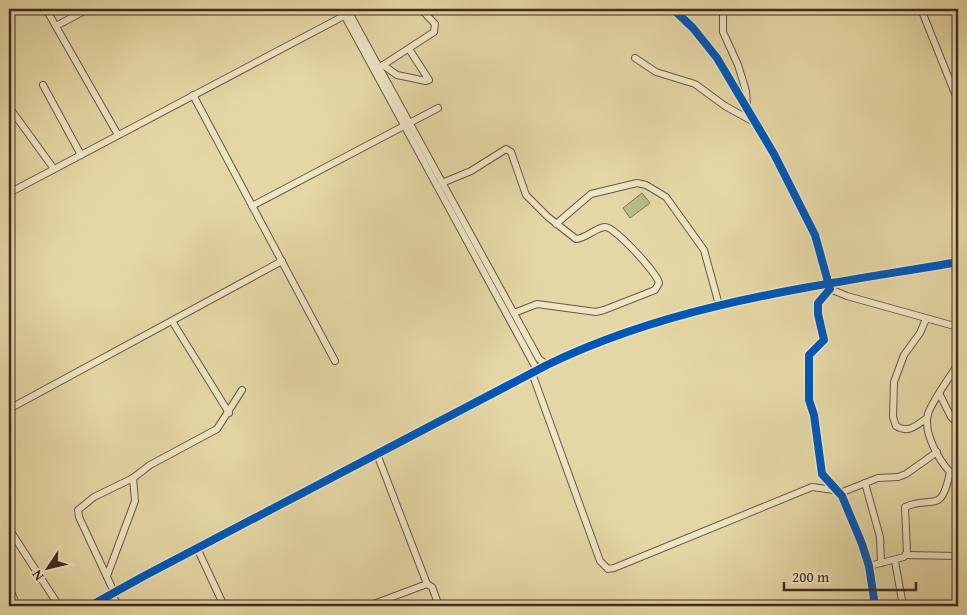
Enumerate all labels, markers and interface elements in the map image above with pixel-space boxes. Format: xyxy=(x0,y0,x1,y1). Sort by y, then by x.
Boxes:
north arrow xyxy=(22,542,72,592)
scale bar xyxy=(784,560,917,592)
text: N xyxy=(26,565,48,585)
text: 200 m xyxy=(792,566,830,587)

